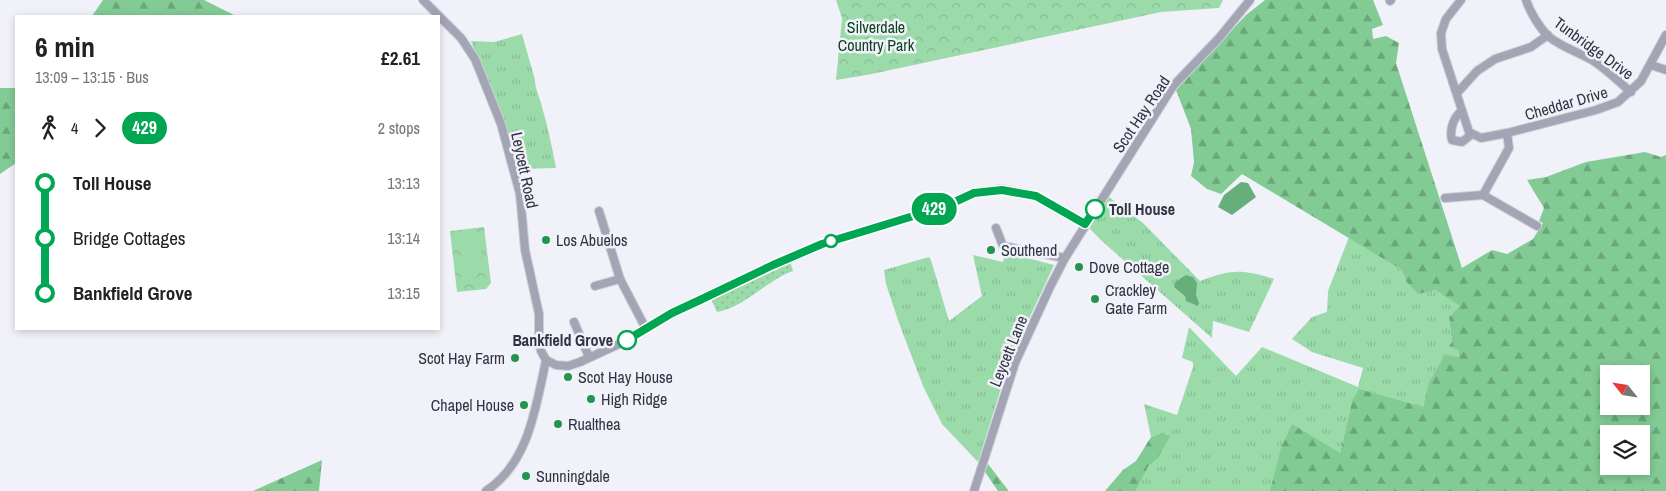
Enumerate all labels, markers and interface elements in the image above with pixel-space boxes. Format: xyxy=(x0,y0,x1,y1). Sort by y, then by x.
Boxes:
street label: Tunbridge Drive xyxy=(1550,12,1638,84)
park label: Silverdale Country Park xyxy=(838,16,915,56)
text: 6 min xyxy=(35,28,95,66)
text: £2.61 xyxy=(381,45,420,71)
text: 13:09 – 13:15 · Bus xyxy=(35,66,149,88)
street label: Scot Hay Road xyxy=(1107,71,1175,157)
street label: Cheddar Drive xyxy=(1522,81,1610,125)
icon: walk xyxy=(35,114,63,142)
icon: forward xyxy=(86,114,114,142)
text: 429 xyxy=(132,115,157,140)
text: 4 xyxy=(71,117,78,139)
text: 2 stops xyxy=(378,117,420,139)
street label: Leycett Road xyxy=(506,130,544,210)
text: Toll House xyxy=(73,170,152,196)
text: 13:13 xyxy=(387,172,420,194)
line badge: 429 xyxy=(905,193,963,225)
text: 429 xyxy=(922,196,946,221)
place label: Toll House xyxy=(1109,198,1175,220)
marker: Toll House xyxy=(1085,199,1105,219)
text: Bridge Cottages xyxy=(73,225,186,251)
text: 13:14 xyxy=(387,227,420,249)
place label: Los Abuelos xyxy=(556,229,628,251)
marker: Los Abuelos xyxy=(540,234,552,246)
unlabelled marker xyxy=(824,234,838,248)
place label: Southend xyxy=(1001,239,1057,261)
marker: Southend xyxy=(985,244,997,256)
place label: Dove Cottage xyxy=(1089,256,1169,278)
marker: Dove Cottage xyxy=(1073,261,1085,273)
place label: Crackley Gate Farm xyxy=(1105,279,1167,319)
text: Bankfield Grove xyxy=(73,280,193,306)
text: 13:15 xyxy=(387,282,420,304)
marker: Crackley Gate Farm xyxy=(1089,293,1101,305)
street label: Leycett Lane xyxy=(984,312,1032,390)
place label: Bankfield Grove xyxy=(512,329,613,351)
marker: Bankfield Grove xyxy=(617,330,637,350)
place label: Scot Hay Farm xyxy=(418,347,505,369)
marker: Scot Hay Farm xyxy=(509,352,521,364)
north arrow xyxy=(1600,365,1650,415)
map controls xyxy=(1600,365,1650,475)
place label: Scot Hay House xyxy=(578,366,673,388)
marker: Scot Hay House xyxy=(562,371,574,383)
place label: High Ridge xyxy=(601,388,667,410)
marker: High Ridge xyxy=(585,393,597,405)
place label: Chapel House xyxy=(431,394,514,416)
marker: Chapel House xyxy=(518,399,530,411)
place label: Rualthea xyxy=(568,413,621,435)
marker: Rualthea xyxy=(552,418,564,430)
button: layers xyxy=(1600,425,1650,475)
place label: Sunningdale xyxy=(536,465,610,487)
marker: Sunningdale xyxy=(520,470,532,482)

